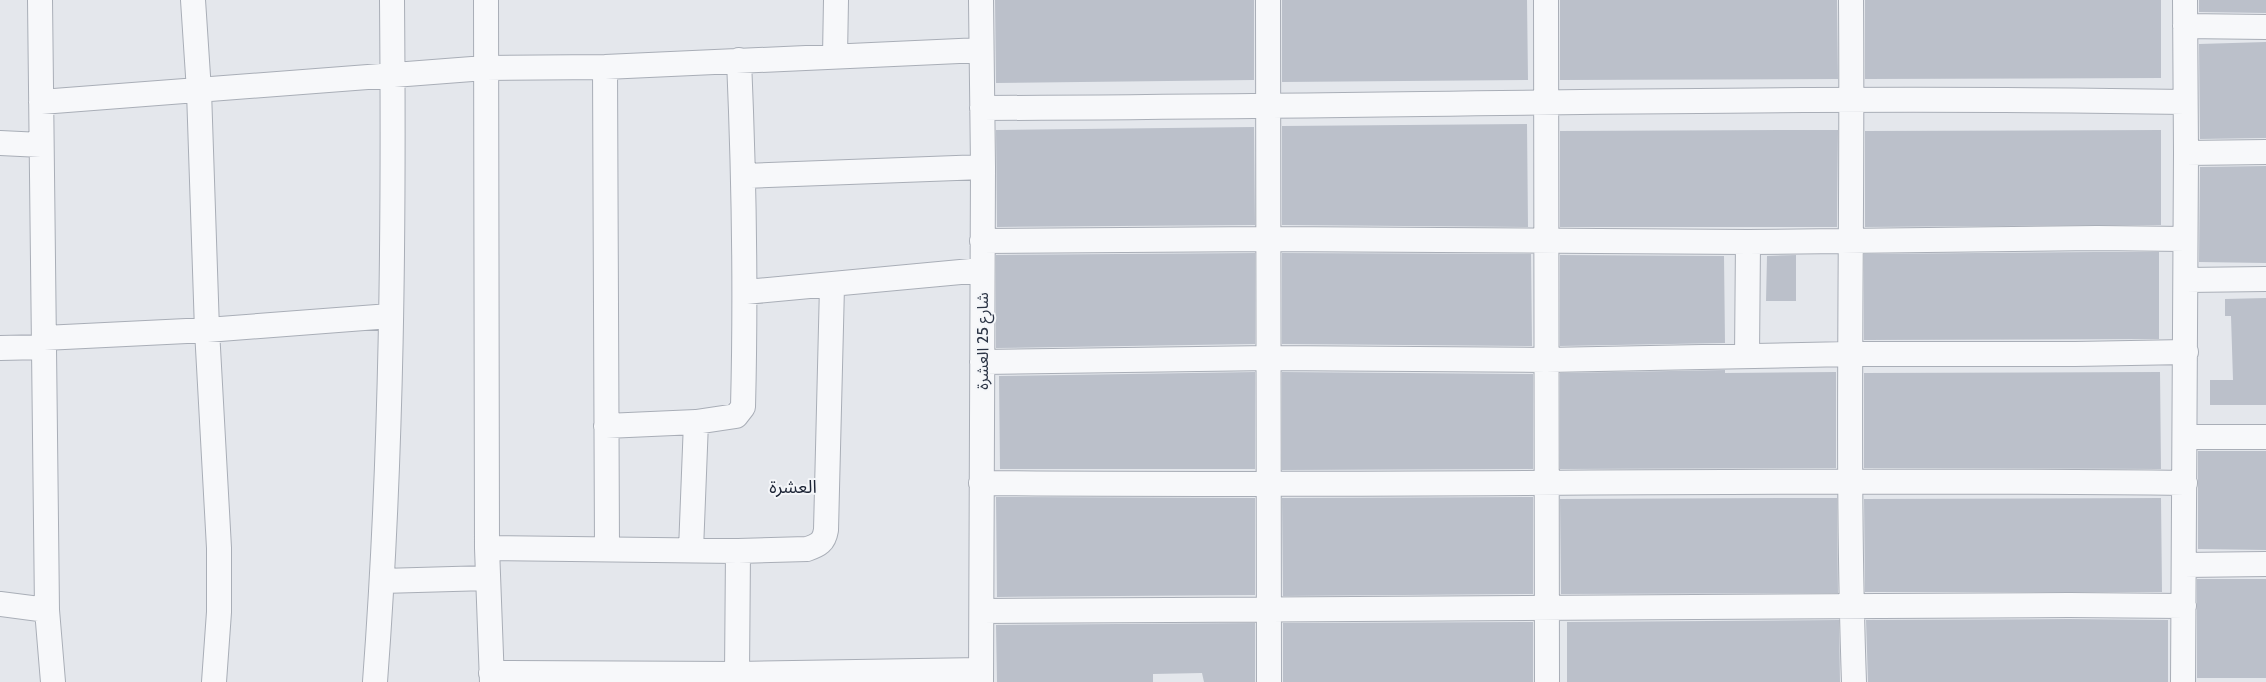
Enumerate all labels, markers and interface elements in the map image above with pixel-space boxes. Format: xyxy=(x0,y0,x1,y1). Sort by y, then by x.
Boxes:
street label: شارع 25 العشرة xyxy=(973,292,995,390)
district label: العشرة xyxy=(769,476,817,498)

